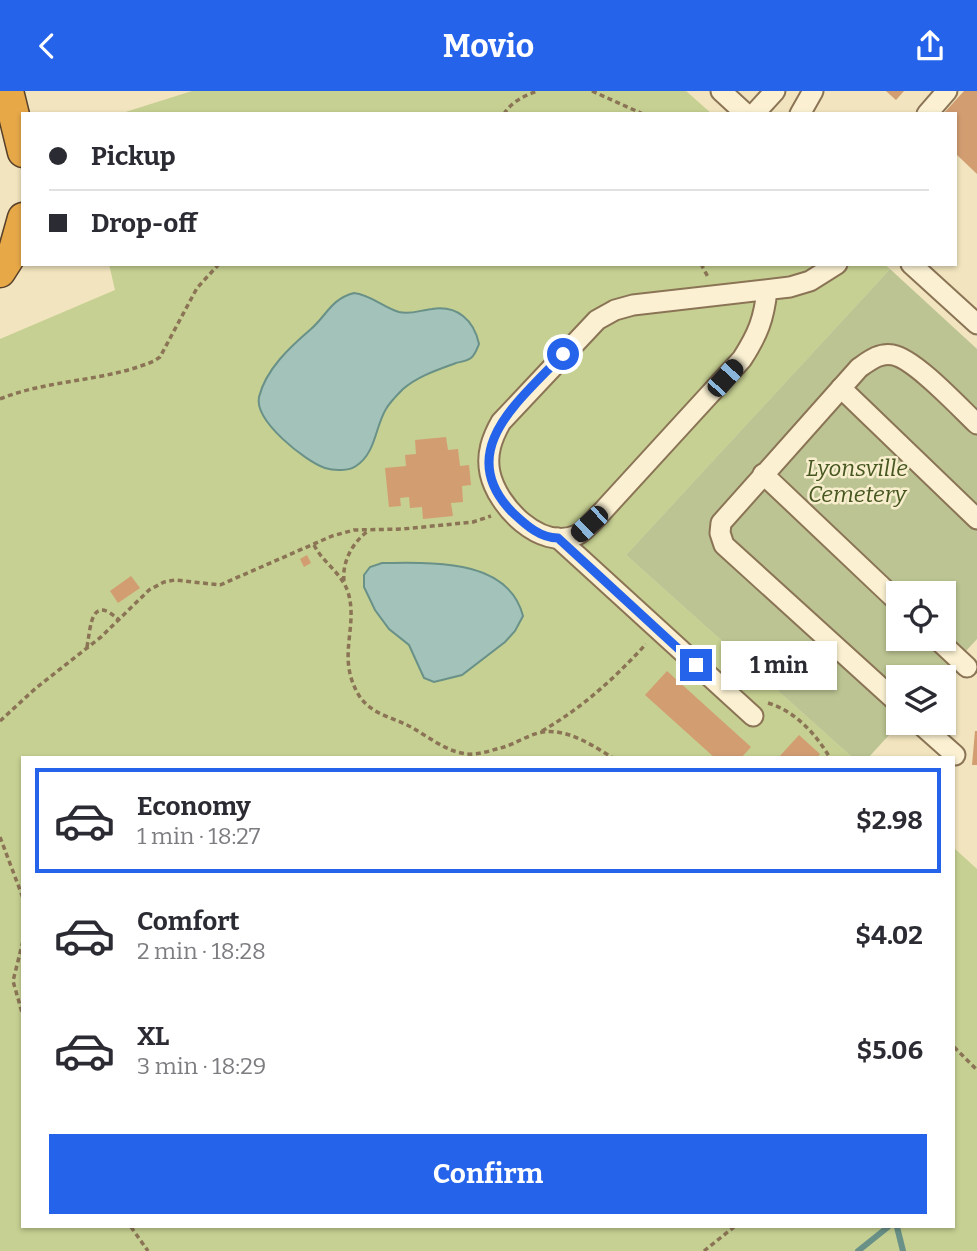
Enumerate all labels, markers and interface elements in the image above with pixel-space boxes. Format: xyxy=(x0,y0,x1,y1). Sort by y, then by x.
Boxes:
icon: back xyxy=(28,27,66,65)
text: Movio xyxy=(443,27,534,65)
icon: share xyxy=(911,27,949,65)
text: Pickup xyxy=(91,141,176,172)
text: Drop-off xyxy=(91,208,197,239)
route start xyxy=(547,338,579,370)
car xyxy=(704,355,747,401)
park label: Lyonsville Cemetery xyxy=(806,454,908,508)
car xyxy=(567,502,612,546)
map controls xyxy=(886,581,956,735)
button: locate xyxy=(886,581,956,651)
callout: 1 min xyxy=(720,641,836,689)
route end xyxy=(680,649,712,681)
text: 1 min xyxy=(750,651,808,679)
button: layers xyxy=(886,665,956,735)
icon: car xyxy=(53,789,116,852)
text: Economy xyxy=(137,791,251,822)
text: $2.98 xyxy=(856,805,923,836)
text: 1 min · 18:27 xyxy=(137,822,260,850)
icon: car xyxy=(53,904,116,967)
text: Comfort xyxy=(137,906,240,937)
text: $4.02 xyxy=(855,920,923,951)
text: 2 min · 18:28 xyxy=(137,937,266,965)
icon: car xyxy=(53,1019,116,1082)
text: XL xyxy=(137,1021,169,1052)
text: $5.06 xyxy=(857,1035,923,1066)
text: 3 min · 18:29 xyxy=(137,1052,266,1080)
button: Confirm xyxy=(49,1134,927,1214)

